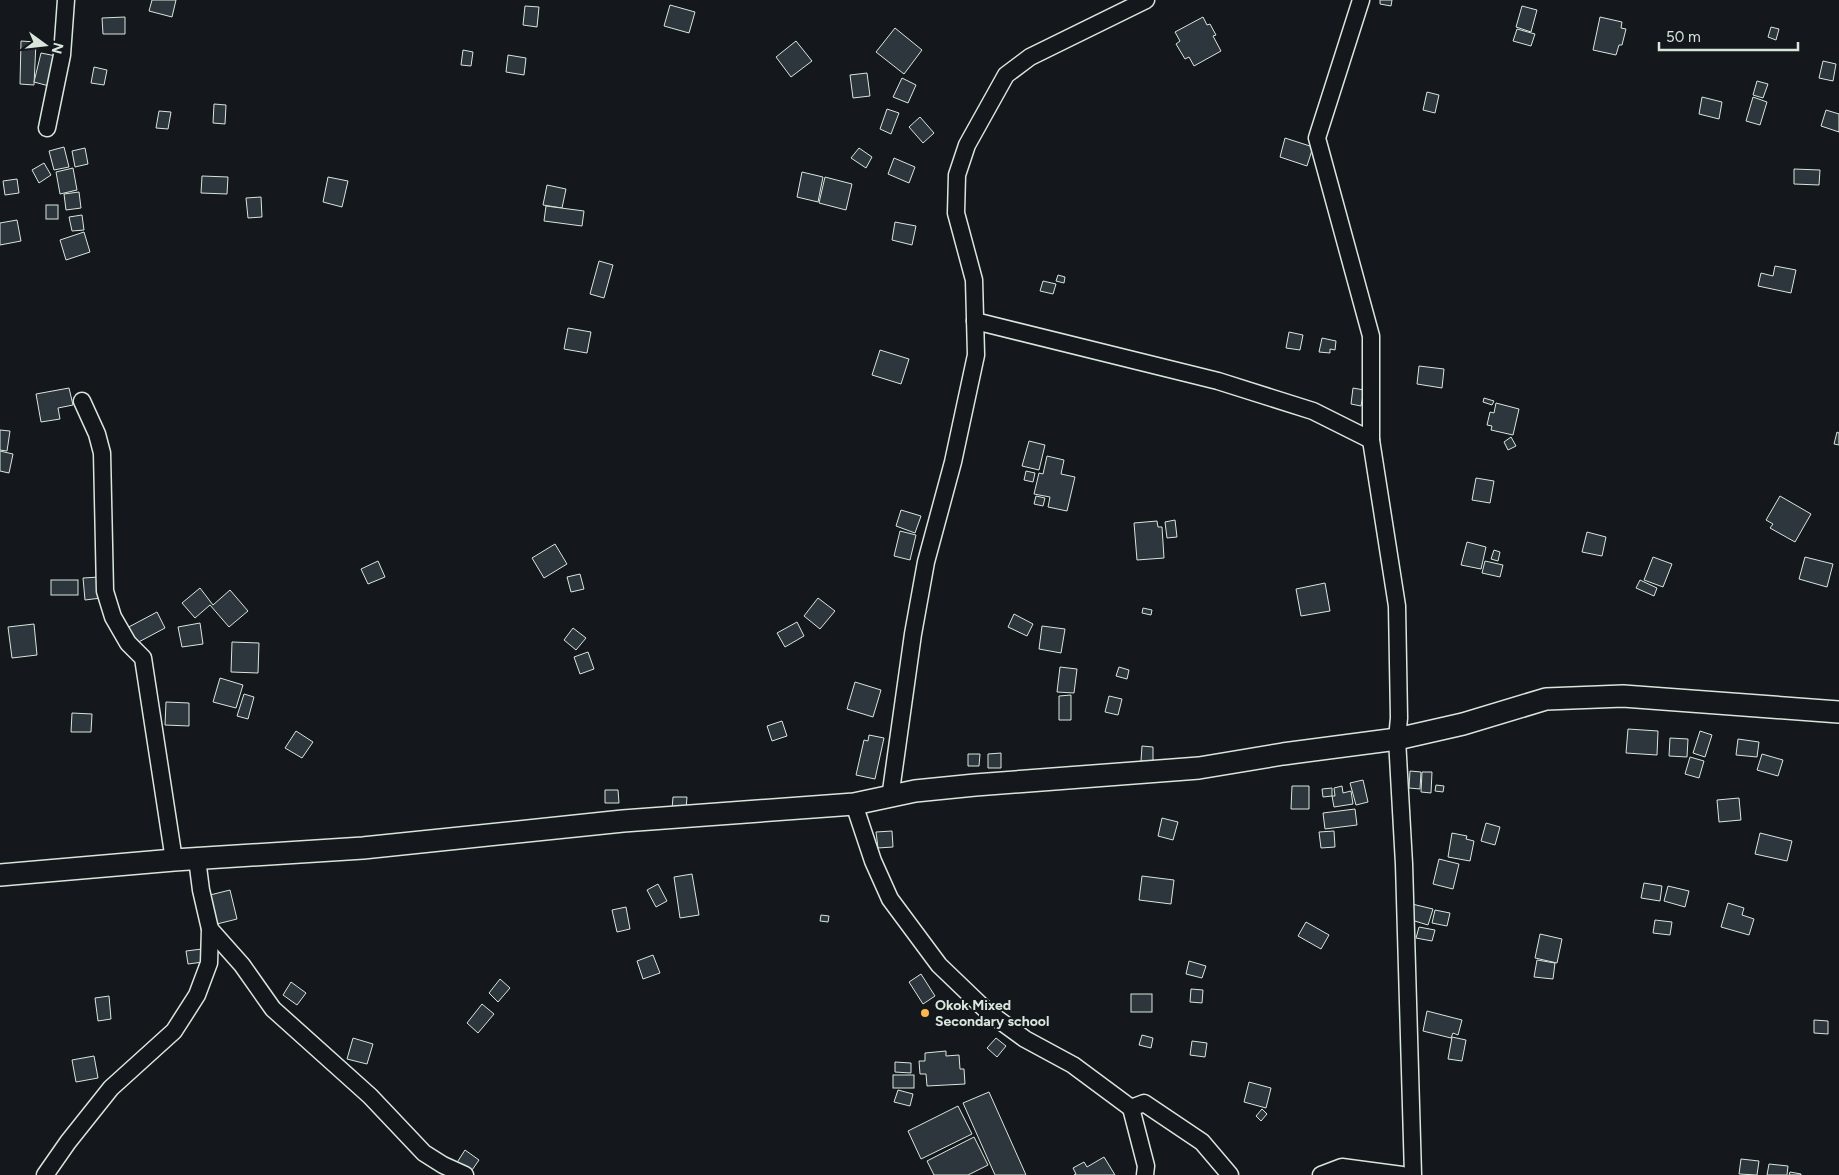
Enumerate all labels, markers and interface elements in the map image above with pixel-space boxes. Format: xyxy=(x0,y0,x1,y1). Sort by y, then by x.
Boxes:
north arrow xyxy=(20,20,70,70)
scale bar xyxy=(1659,20,1798,52)
text: 50 m xyxy=(1666,28,1701,46)
text: N xyxy=(47,41,67,56)
place label: Okok Mixed Secondary school xyxy=(935,997,1049,1030)
marker: Okok Mixed Secondary school xyxy=(919,1007,931,1019)

